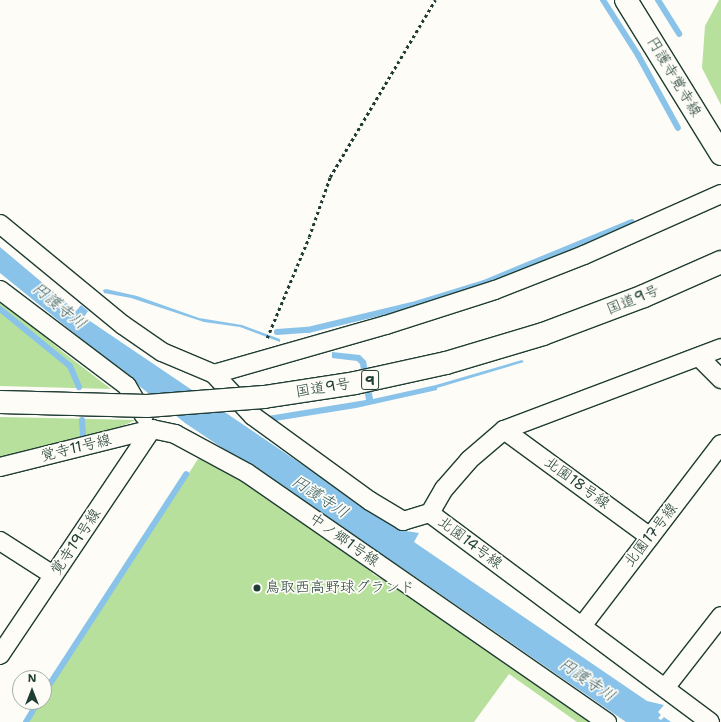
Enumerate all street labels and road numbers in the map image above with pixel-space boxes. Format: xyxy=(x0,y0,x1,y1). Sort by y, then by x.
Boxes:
street label: 円護寺覚寺線 xyxy=(643,34,705,120)
street label: 国道9号 xyxy=(604,281,662,319)
road number: 9 xyxy=(361,368,379,392)
street label: 国道9号 xyxy=(294,375,352,401)
street label: 覚寺11号線 xyxy=(39,431,113,465)
street label: 北園18号線 xyxy=(541,453,613,513)
street label: 北園17号線 xyxy=(621,500,681,570)
street label: 覚寺19号線 xyxy=(47,505,105,579)
street label: 中ノ郷1号線 xyxy=(306,509,382,571)
street label: 北園14号線 xyxy=(434,513,506,573)

